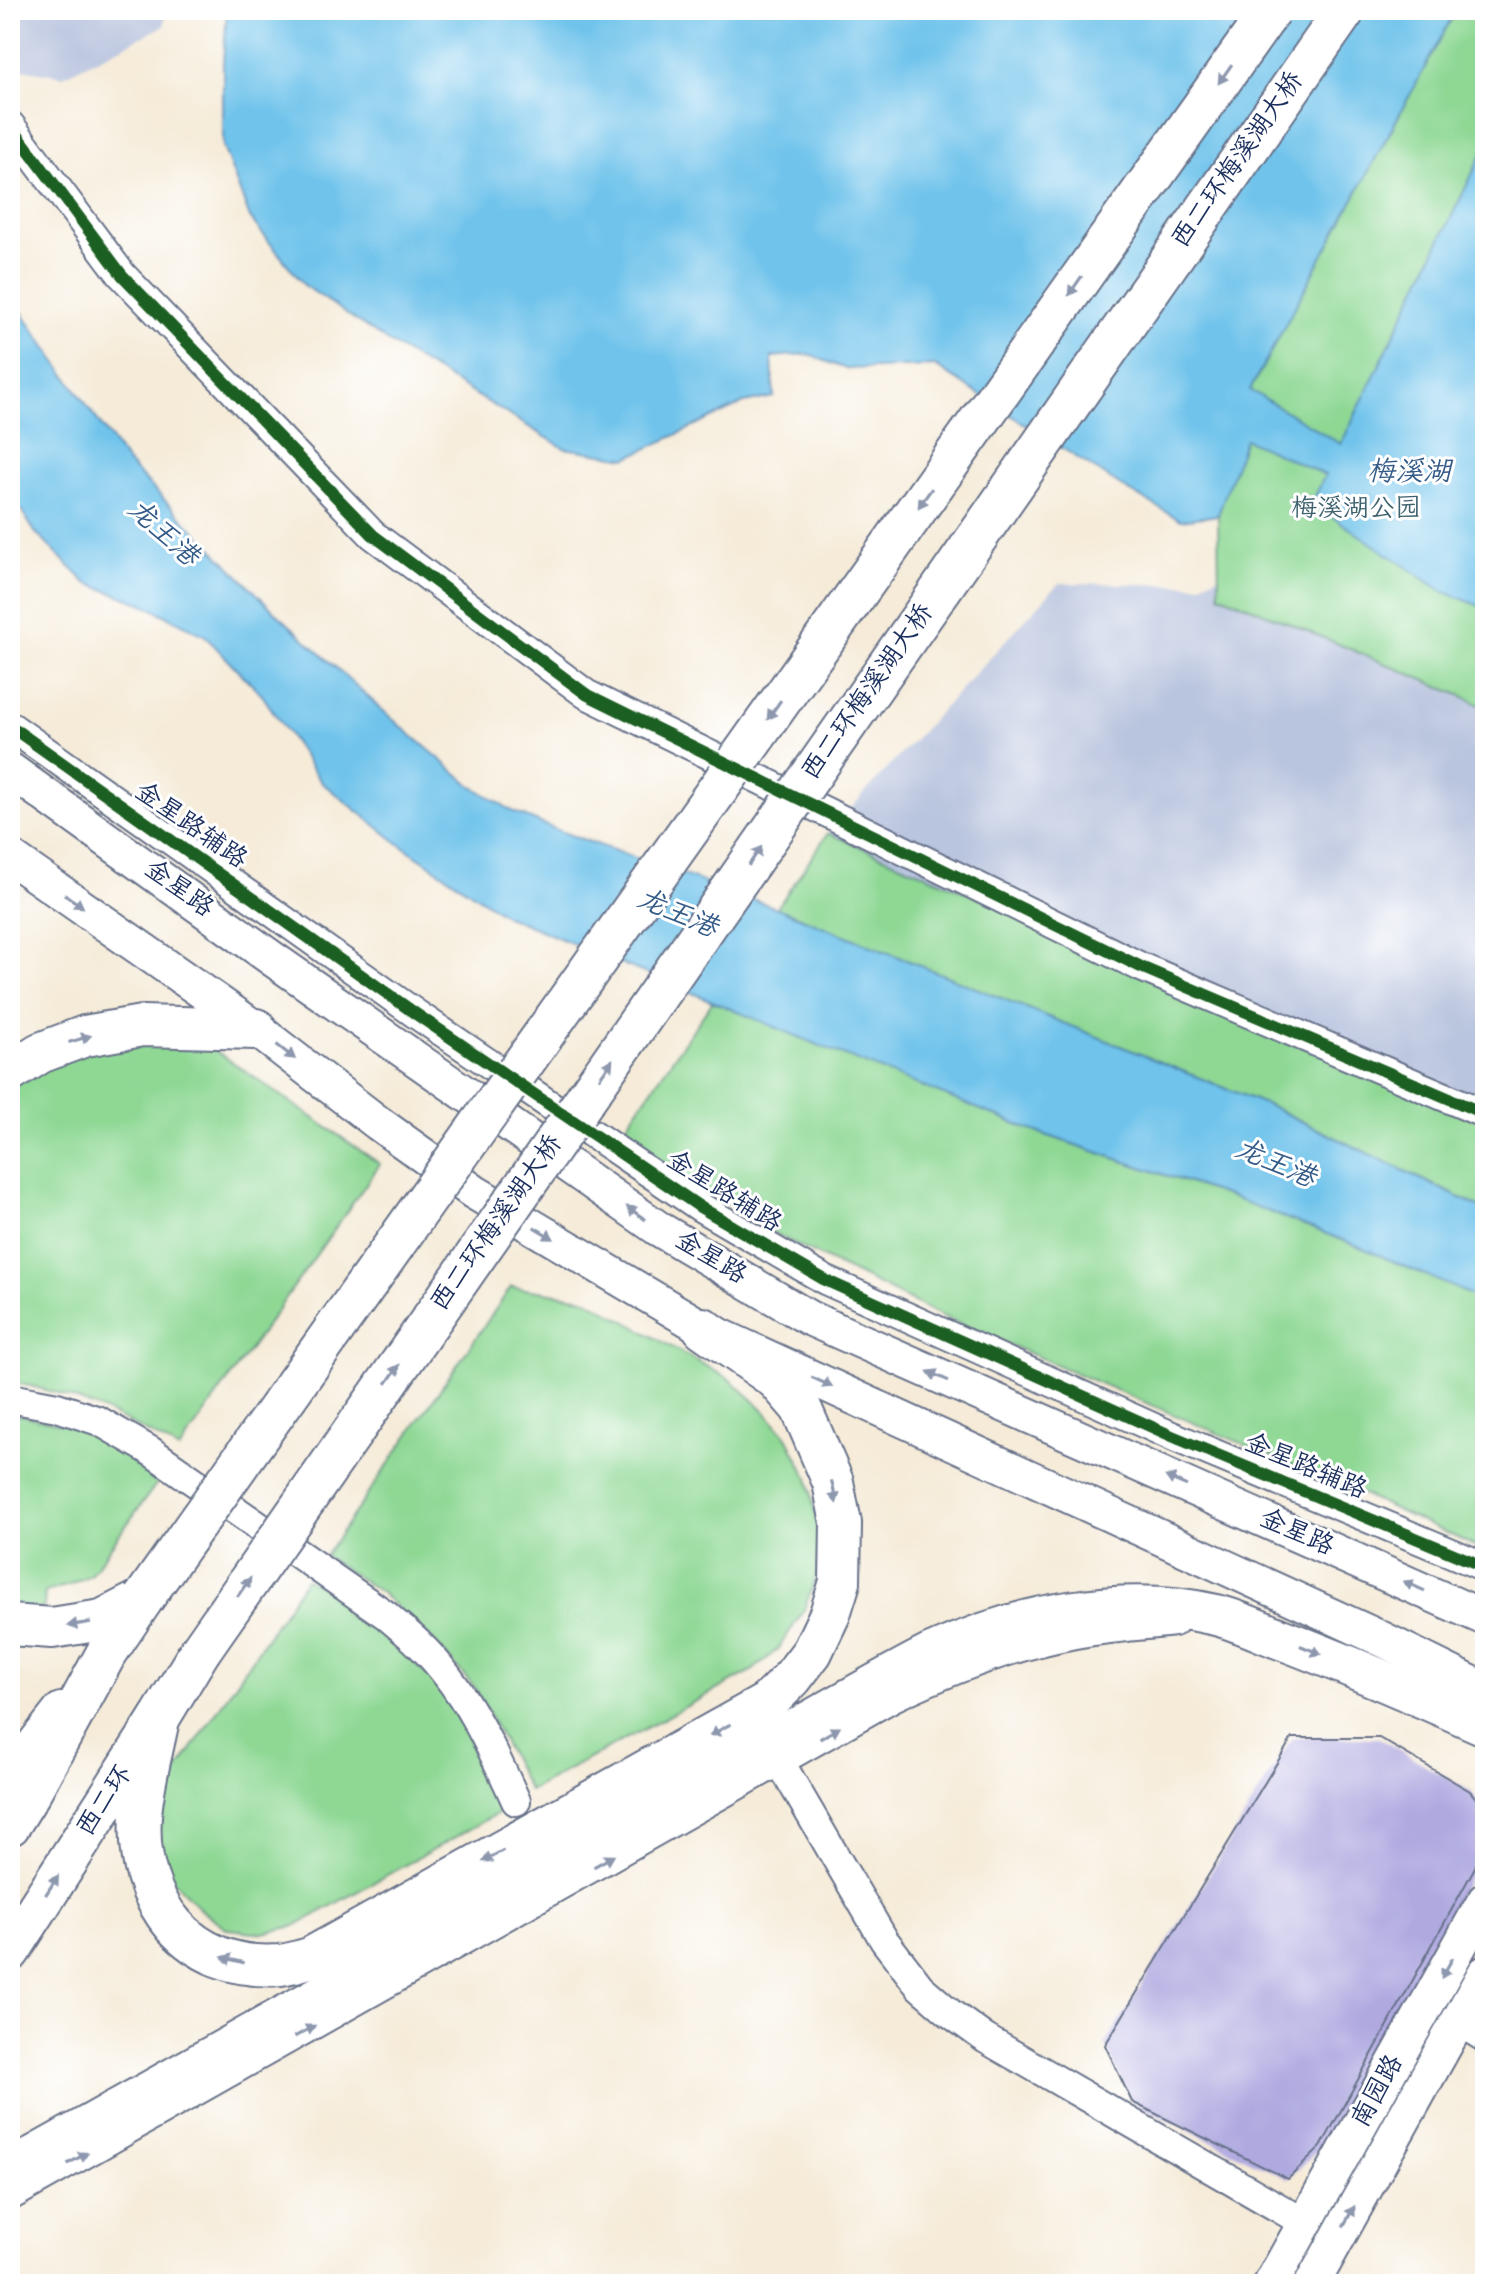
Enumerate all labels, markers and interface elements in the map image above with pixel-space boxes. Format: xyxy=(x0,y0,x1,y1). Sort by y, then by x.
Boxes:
one-way arrow xyxy=(1218,63,1234,84)
street label: 西二环梅溪湖大桥 xyxy=(1164,65,1314,257)
one-way arrow xyxy=(1068,275,1083,296)
water label: 梅溪湖 xyxy=(1367,455,1454,495)
one-way arrow xyxy=(917,487,933,508)
water label: 龙王港 xyxy=(116,492,208,580)
park label: 梅溪湖公园 xyxy=(1291,492,1421,529)
street label: 西二环梅溪湖大桥 xyxy=(794,597,944,789)
one-way arrow xyxy=(767,699,782,720)
street label: 金星路辅路 xyxy=(126,775,254,879)
one-way arrow xyxy=(747,845,762,866)
street label: 金星路 xyxy=(136,852,220,928)
water label: 龙王港 xyxy=(630,881,725,952)
one-way arrow xyxy=(64,893,85,908)
one-way arrow xyxy=(68,1032,92,1045)
one-way arrow xyxy=(276,1043,296,1060)
one-way arrow xyxy=(598,1058,613,1079)
street label: 西二环梅溪湖大桥 xyxy=(423,1128,573,1320)
water label: 龙王港 xyxy=(1228,1131,1323,1202)
street label: 金星路辅路 xyxy=(658,1143,788,1243)
one-way arrow xyxy=(626,1206,647,1221)
street label: 金星路 xyxy=(667,1223,753,1295)
one-way arrow xyxy=(533,1226,555,1240)
one-way arrow xyxy=(385,1363,400,1384)
one-way arrow xyxy=(926,1369,950,1382)
one-way arrow xyxy=(811,1376,834,1389)
street label: 金星路辅路 xyxy=(1238,1426,1372,1510)
one-way arrow xyxy=(1164,1474,1188,1487)
one-way arrow xyxy=(829,1480,841,1505)
street label: 金星路 xyxy=(1253,1501,1339,1567)
one-way arrow xyxy=(236,1576,252,1598)
one-way arrow xyxy=(1402,1579,1425,1593)
one-way arrow xyxy=(66,1618,91,1630)
one-way arrow xyxy=(1299,1644,1323,1657)
one-way arrow xyxy=(709,1723,732,1737)
one-way arrow xyxy=(819,1726,842,1740)
street label: 西二环 xyxy=(69,1759,143,1845)
one-way arrow xyxy=(482,1849,504,1863)
one-way arrow xyxy=(593,1854,615,1868)
one-way arrow xyxy=(45,1875,60,1896)
one-way arrow xyxy=(220,1953,245,1966)
one-way arrow xyxy=(1440,1957,1454,1979)
one-way arrow xyxy=(294,2024,316,2038)
street label: 南园路 xyxy=(1344,2049,1414,2135)
one-way arrow xyxy=(67,2151,89,2165)
one-way arrow xyxy=(1342,2205,1356,2227)

